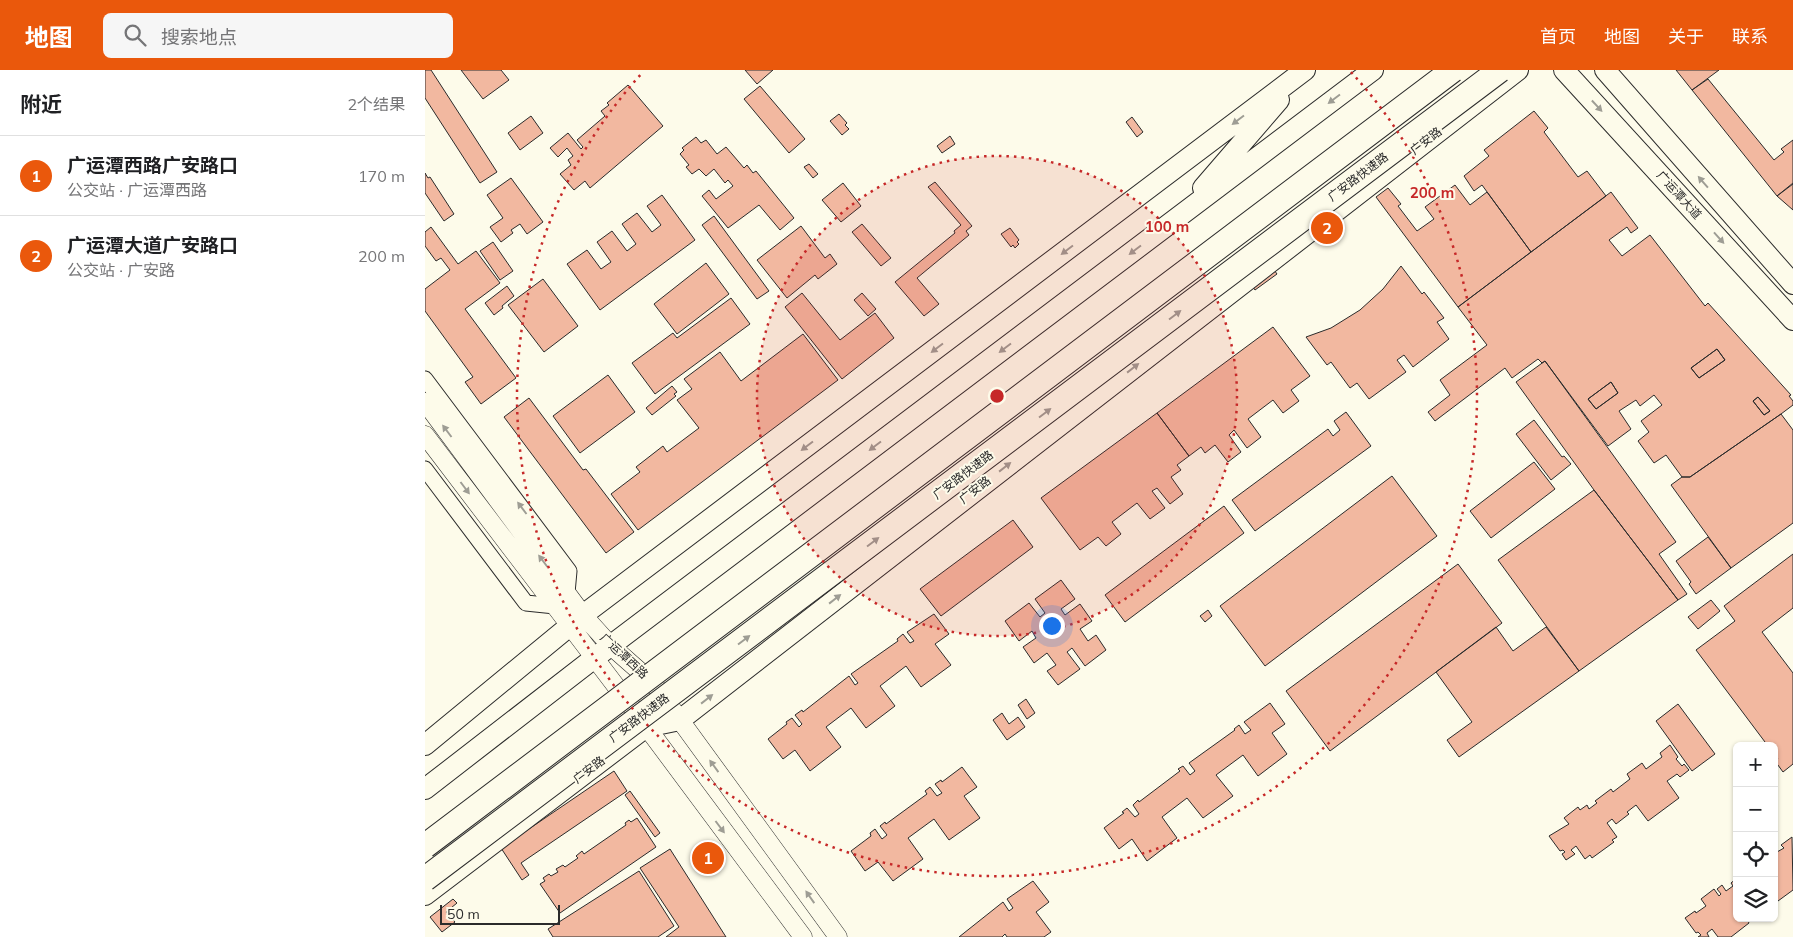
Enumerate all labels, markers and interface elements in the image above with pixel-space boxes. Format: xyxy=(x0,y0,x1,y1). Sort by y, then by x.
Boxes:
search box xyxy=(103,13,453,58)
icon: search xyxy=(121,21,149,49)
text: 地图 xyxy=(25,22,73,52)
text: 搜索地点 xyxy=(161,25,237,49)
text: 首页 xyxy=(1540,25,1576,48)
text: 地图 xyxy=(1604,25,1640,48)
text: 关于 xyxy=(1668,25,1704,48)
text: 联系 xyxy=(1732,25,1768,48)
text: 附近 xyxy=(20,91,62,117)
text: 2个结果 xyxy=(347,94,405,114)
one-way arrow xyxy=(1328,94,1341,105)
one-way arrow xyxy=(1591,99,1603,111)
one-way arrow xyxy=(1232,115,1245,126)
street label: 广安路 xyxy=(1407,124,1444,158)
street label: 广安路快速路 xyxy=(1324,149,1391,204)
text: 广运潭西路广安路口 xyxy=(67,153,238,177)
text: 1 xyxy=(31,166,41,186)
text: 170 m xyxy=(358,166,405,186)
street label: 广运潭大道 xyxy=(1654,167,1705,222)
one-way arrow xyxy=(1698,176,1709,188)
text: 公交站 · 广运潭西路 xyxy=(67,180,207,200)
text: 200 m xyxy=(1410,183,1454,202)
pin: 2 xyxy=(1311,209,1343,247)
text: 100 m xyxy=(1145,217,1189,236)
one-way arrow xyxy=(1713,232,1725,244)
text: 广运潭大道广安路口 xyxy=(67,233,238,257)
one-way arrow xyxy=(1060,245,1074,255)
one-way arrow xyxy=(1128,245,1142,255)
text: 2 xyxy=(31,246,41,266)
text: 200 m xyxy=(358,246,405,266)
text: 公交站 · 广安路 xyxy=(67,260,175,280)
one-way arrow xyxy=(1168,310,1182,320)
one-way arrow xyxy=(930,343,944,353)
one-way arrow xyxy=(998,343,1012,353)
one-way arrow xyxy=(1126,362,1139,373)
centre of rings xyxy=(988,387,1006,405)
one-way arrow xyxy=(1038,407,1051,418)
one-way arrow xyxy=(441,425,452,438)
one-way arrow xyxy=(800,441,814,451)
one-way arrow xyxy=(868,441,882,451)
street label: 广安路快速路 xyxy=(930,448,996,502)
one-way arrow xyxy=(998,462,1011,473)
street label: 广安路 xyxy=(956,473,994,507)
one-way arrow xyxy=(460,481,470,494)
one-way arrow xyxy=(516,502,527,515)
one-way arrow xyxy=(866,537,880,547)
one-way arrow xyxy=(538,555,549,568)
one-way arrow xyxy=(828,594,841,605)
your location xyxy=(1039,613,1065,639)
street label: 广运潭西路 xyxy=(597,630,651,682)
one-way arrow xyxy=(737,634,750,645)
street label: 广安路快速路 xyxy=(605,690,672,745)
one-way arrow xyxy=(700,694,713,705)
map controls xyxy=(1733,742,1778,922)
button: + xyxy=(1733,742,1778,787)
street label: 广安路 xyxy=(570,753,608,786)
one-way arrow xyxy=(709,759,719,773)
button: − xyxy=(1733,787,1778,832)
one-way arrow xyxy=(715,820,726,833)
button: locate xyxy=(1733,832,1778,877)
pin: 1 xyxy=(692,839,724,877)
button: layers xyxy=(1733,877,1778,922)
one-way arrow xyxy=(805,890,815,904)
scale bar xyxy=(440,902,560,925)
text: 50 m xyxy=(447,905,480,923)

